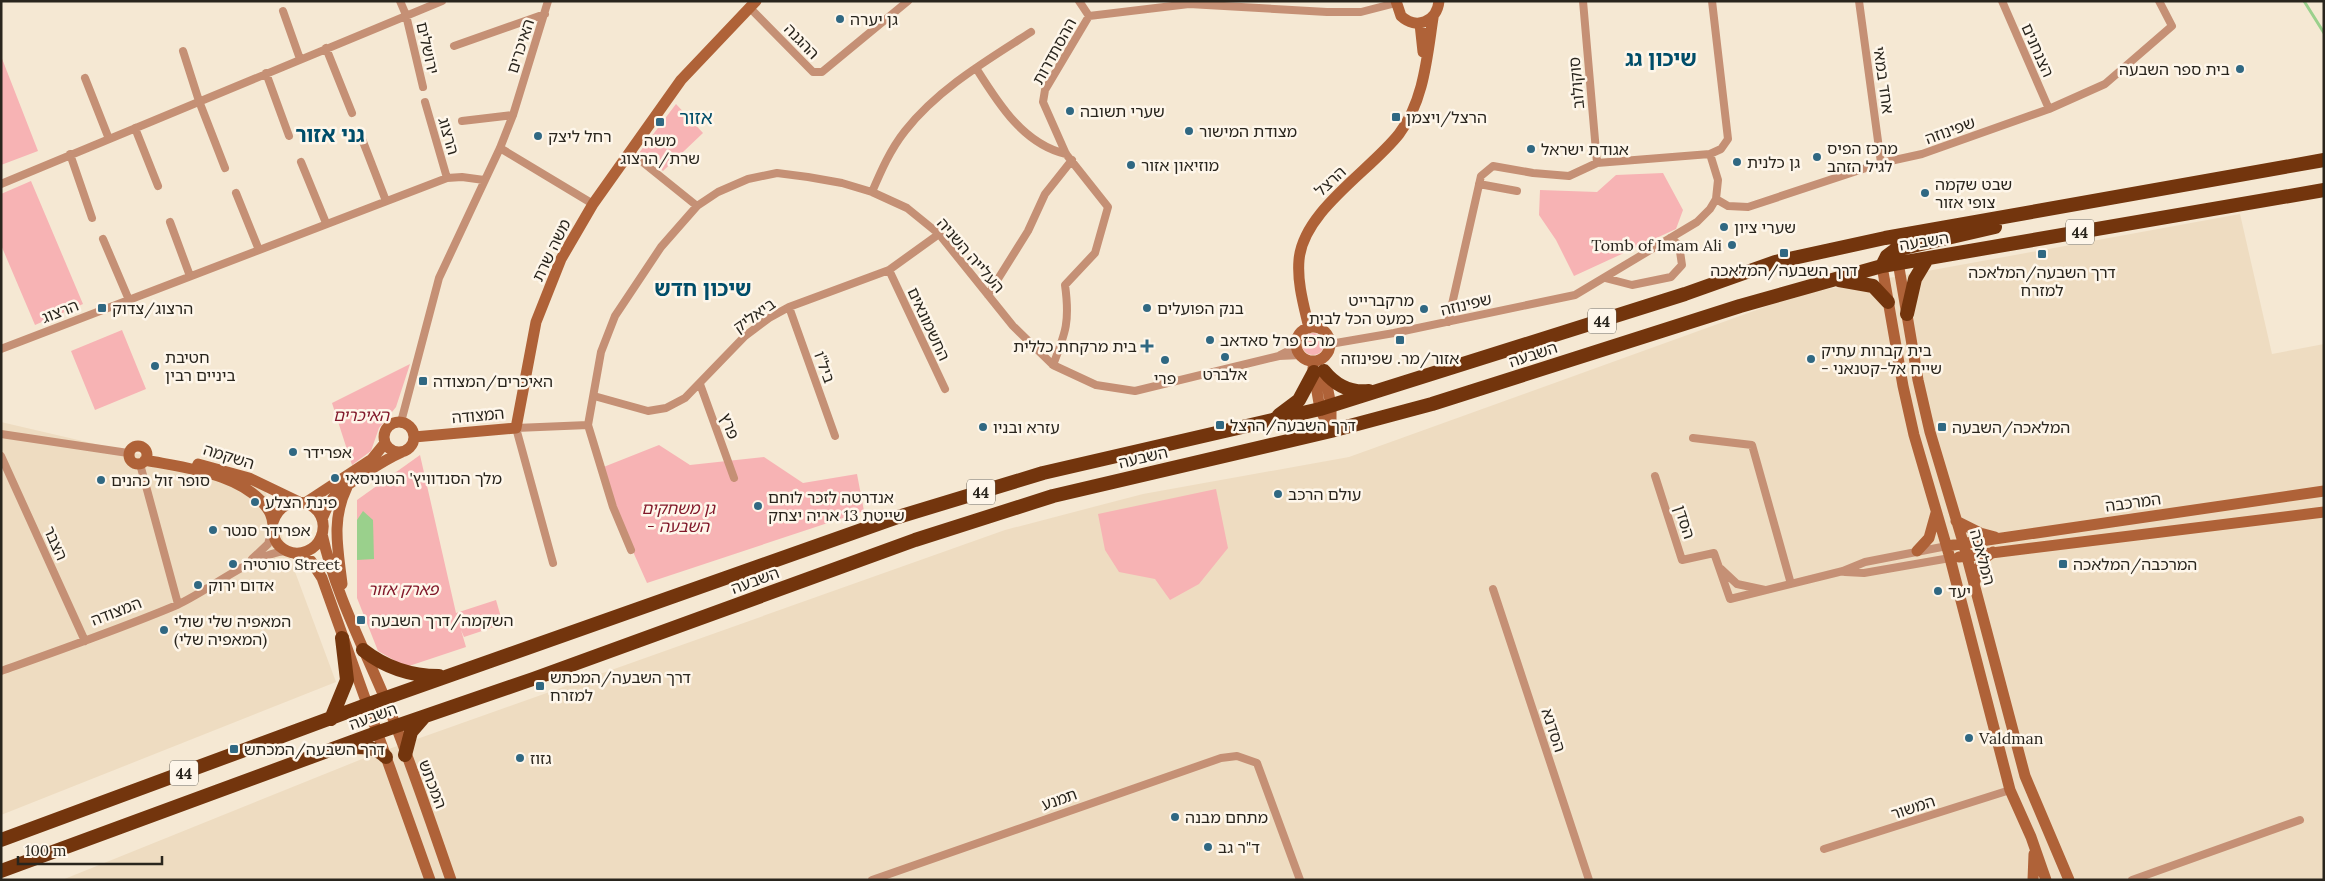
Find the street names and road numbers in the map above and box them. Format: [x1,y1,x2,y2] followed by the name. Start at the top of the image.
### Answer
[1028,14,1080,88] street label: ההסתדרות
[502,16,538,76] street label: האיכרים
[780,19,824,63] street label: ההגנה
[412,20,444,76] street label: ירושלים
[2017,20,2059,80] street label: הצנחנים
[1869,45,1899,115] street label: אחד במאי
[1564,56,1588,110] street label: סוקולוב
[1922,112,1978,148] street label: שפינוזה
[434,115,464,157] street label: הרצוג
[1310,162,1350,200] street label: הרצל
[933,213,1009,297] street label: העלייה השניה
[527,215,575,285] street label: משה שרת
[2066,220,2094,244] road number: 44
[1898,227,1950,255] street label: השבעה
[903,284,955,364] street label: החשמונאים
[1438,288,1494,320] street label: שפינוזה
[729,293,779,337] street label: ביאליק
[39,295,81,327] street label: הרצוג
[1588,308,1616,334] road number: 44
[1506,337,1560,371] street label: השבעה
[810,348,840,386] street label: ביל"ו
[451,403,505,427] street label: המצודה
[716,410,744,442] street label: פרץ
[201,439,257,473] street label: השקמה
[1116,442,1170,472] street label: השבעה
[967,480,995,504] road number: 44
[2104,488,2162,516] street label: המרכבה
[1670,503,1700,541] street label: הסדן
[40,523,72,563] street label: הצבר
[1966,527,2000,587] street label: המלאכה
[728,562,782,598] street label: השבעה
[88,592,144,630] street label: המצודה
[346,698,400,734] street label: השבעה
[1538,705,1570,755] street label: הסדנא
[415,757,451,811] street label: המכתש
[170,760,198,786] road number: 44
[1038,784,1080,814] street label: תמנע
[1888,790,1938,824] street label: המשור

